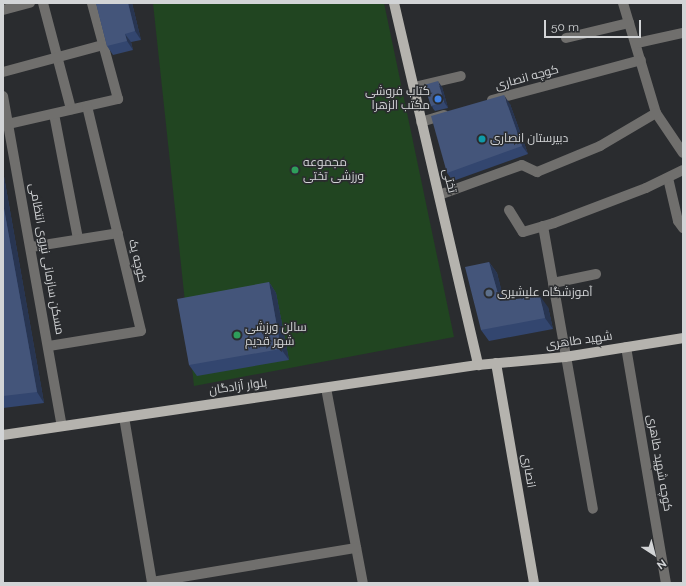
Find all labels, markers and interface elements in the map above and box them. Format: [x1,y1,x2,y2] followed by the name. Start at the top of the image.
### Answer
[546,12,643,38] scale bar
[551,20,579,34] text: 50 m
[494,63,560,93] street label: کوچه انصاری
[365,85,430,113] place label: کتاب فروشی مکتب الزهرا
[433,94,443,104] marker: کتاب فروشی مکتب الزهرا
[490,132,568,146] place label: دبیرستان انصاری
[477,134,487,144] marker: دبیرستان انصاری
[303,156,364,184] place label: مجموعه ورزشی تختی
[290,165,300,175] marker: مجموعه ورزشی تختی
[439,167,459,195] street label: تختی
[26,182,66,336] street label: مسکن سازمانی نیروی انتظامی
[125,238,149,284] street label: کوچه یک
[497,286,593,300] place label: آموزشگاه علیشیری
[484,288,494,298] marker: آموزشگاه علیشیری
[245,321,307,349] place label: سالن ورزشی شهر قدیم
[545,329,613,353] street label: شهید طاهری
[232,330,242,340] marker: سالن ورزشی شهر قدیم
[208,376,268,398] street label: بلوار آزادگان
[643,413,675,513] street label: کوچه شهید طاهری
[518,453,538,489] street label: انصاری
[634,534,674,574] north arrow
[654,556,669,572] text: N

